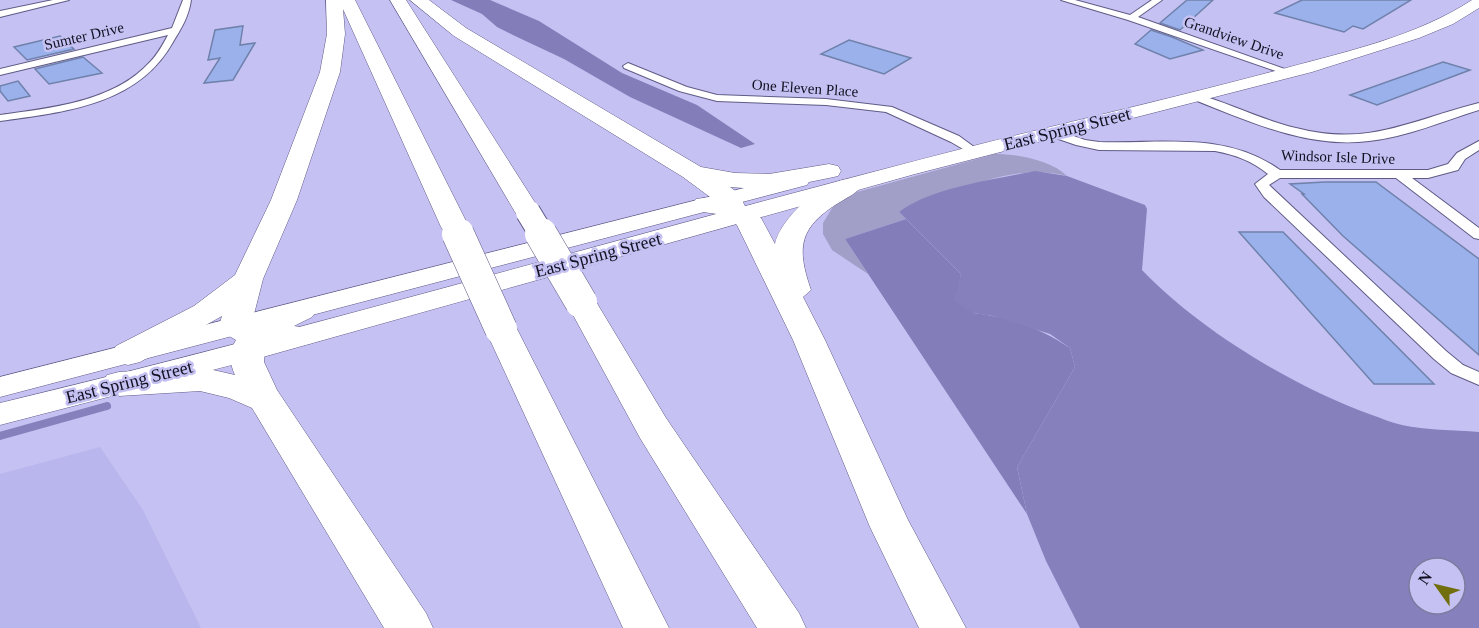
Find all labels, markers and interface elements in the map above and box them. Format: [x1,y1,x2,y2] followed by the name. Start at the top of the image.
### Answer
[1182,13,1286,63] street label: Grandview Drive
[43,19,126,53] street label: Sumter Drive
[751,76,859,100] street label: One Eleven Place
[1002,104,1132,154] street label: East Spring Street
[1281,147,1396,167] street label: Windsor Isle Drive
[533,229,663,281] street label: East Spring Street
[64,357,194,407] street label: East Spring Street
[1407,556,1467,616] north arrow
[1415,568,1436,587] text: N

